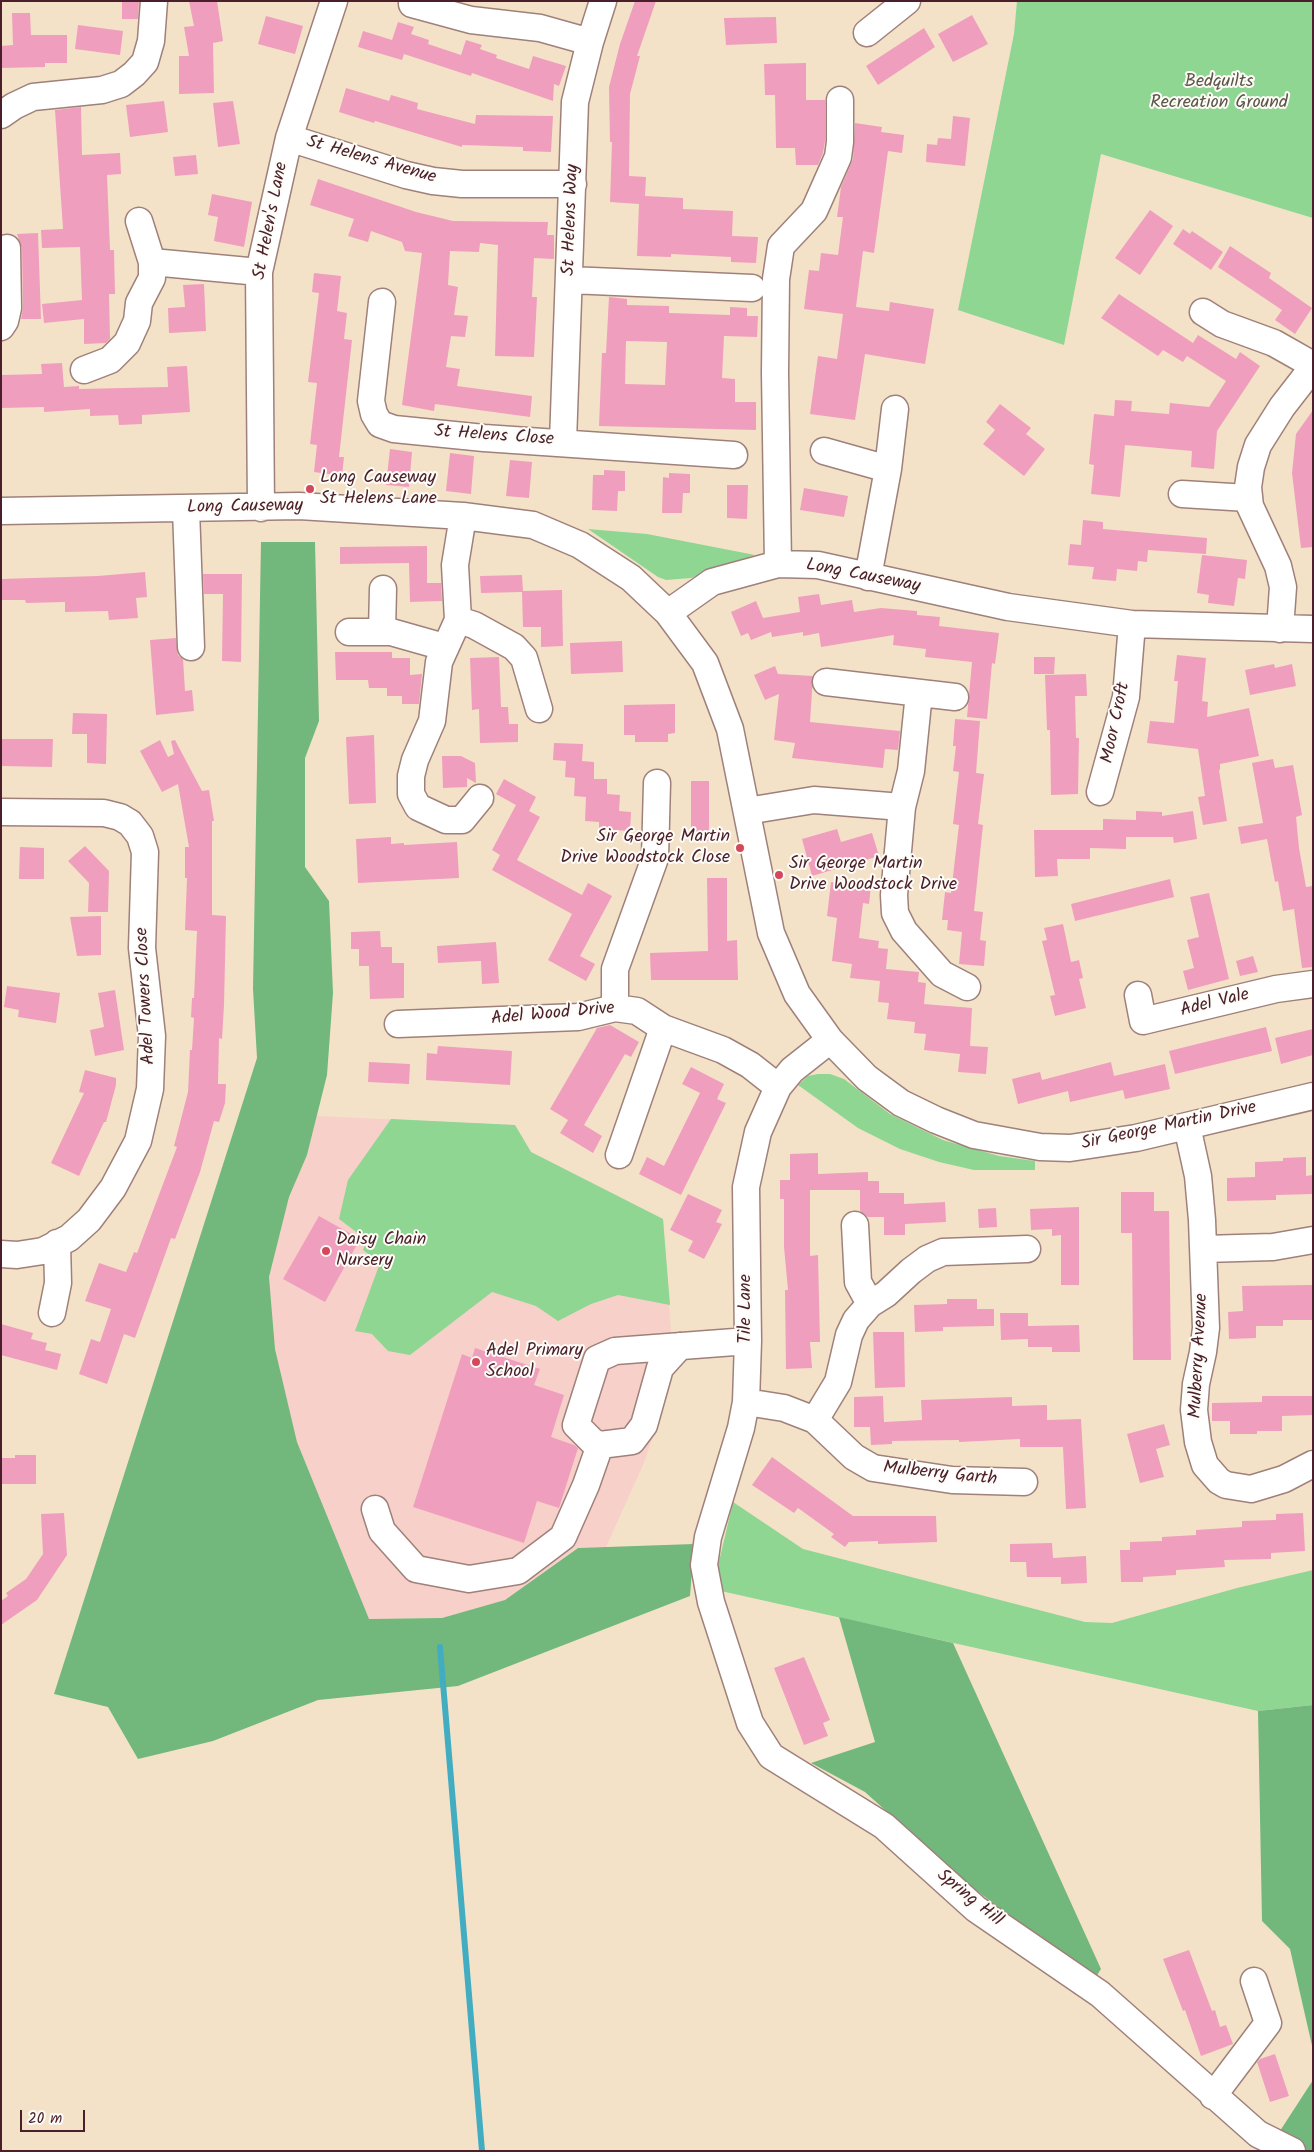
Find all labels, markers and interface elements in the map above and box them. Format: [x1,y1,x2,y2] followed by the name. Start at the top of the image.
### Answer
[1150,72,1288,115] park label: Bedquilts Recreation Ground
[304,132,438,190] street label: St Helens Avenue
[250,160,294,282] street label: St Helen's Lane
[559,164,585,276] street label: St Helens Way
[433,422,555,452] street label: St Helens Close
[320,468,437,510] place label: Long Causeway St Helens Lane
[304,483,316,495] marker: Long Causeway St Helens Lane
[187,496,303,520] street label: Long Causeway
[804,555,922,599] street label: Long Causeway
[1098,680,1136,766] street label: Moor Croft
[560,827,730,870] place label: Sir George Martin Drive Woodstock Close
[734,842,746,854] marker: Sir George Martin Drive Woodstock Close
[789,854,957,896] place label: Sir George Martin Drive Woodstock Drive
[773,869,785,881] marker: Sir George Martin Drive Woodstock Drive
[133,927,161,1065] street label: Adel Towers Close
[1178,985,1252,1023] street label: Adel Vale
[490,999,616,1031] street label: Adel Wood Drive
[1080,1098,1258,1156] street label: Sir George Martin Drive
[336,1230,426,1272] place label: Daisy Chain Nursery
[320,1245,332,1257] marker: Daisy Chain Nursery
[736,1274,758,1344] street label: Tile Lane
[1186,1293,1214,1419] street label: Mulberry Avenue
[486,1341,583,1384] place label: Adel Primary School
[470,1356,482,1368] marker: Adel Primary School
[882,1458,998,1492] street label: Mulberry Garth
[932,1866,1006,1932] street label: Spring Hill
[22,2100,88,2132] scale bar
[28,2107,62,2131] text: 20 m

